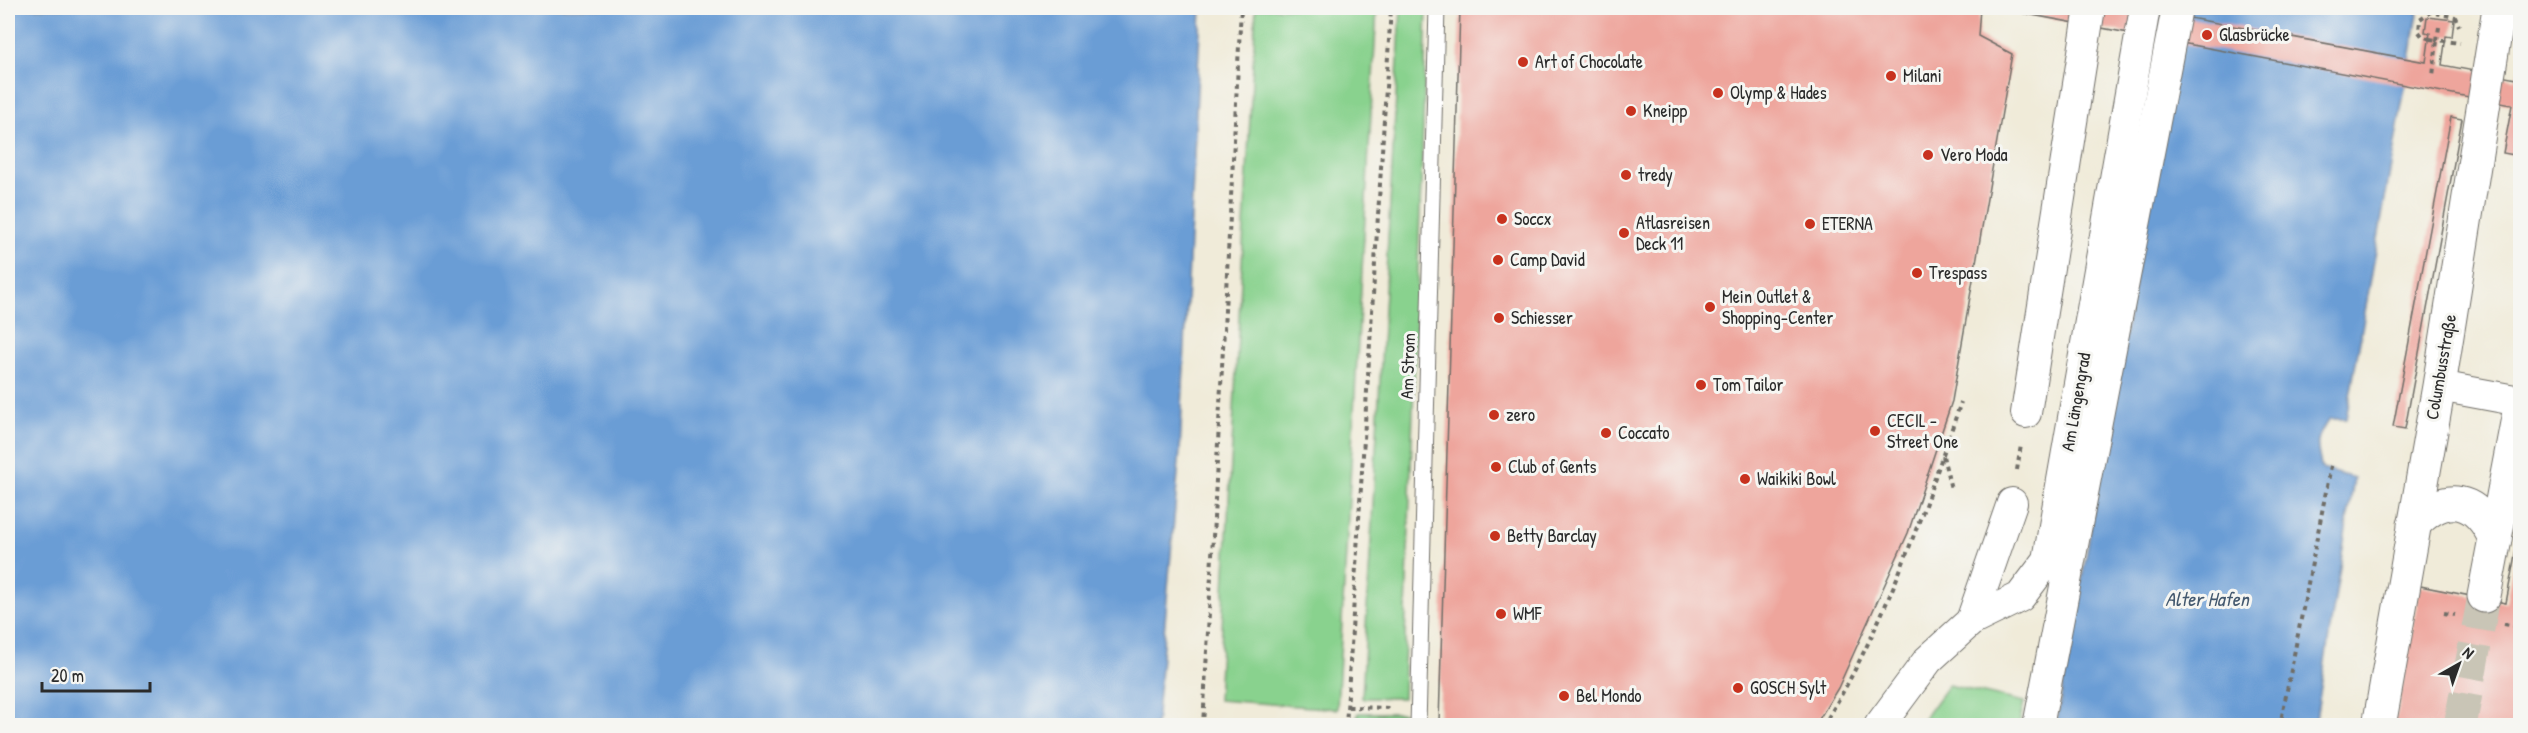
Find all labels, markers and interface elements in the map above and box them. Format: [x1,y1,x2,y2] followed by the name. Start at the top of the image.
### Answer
[2219,22,2290,47] place label: Glasbrücke
[2200,28,2214,42] marker: Glasbrücke
[1535,49,1643,74] place label: Art of Chocolate
[1516,55,1530,69] marker: Art of Chocolate
[1903,63,1942,88] place label: Milani
[1884,69,1898,83] marker: Milani
[1730,80,1827,105] place label: Olymp & Hades
[1711,86,1725,100] marker: Olymp & Hades
[1643,98,1687,123] place label: Kneipp
[1624,104,1638,118] marker: Kneipp
[1940,142,2008,167] place label: Vero Moda
[1921,148,1935,162] marker: Vero Moda
[1638,162,1673,187] place label: tredy
[1619,168,1633,182] marker: tredy
[1514,206,1552,231] place label: Soccx
[1636,210,1710,256] place label: Atlasreisen Deck 11
[1822,211,1873,236] place label: ETERNA
[1495,212,1509,226] marker: Soccx
[1803,217,1817,231] marker: ETERNA
[1617,226,1631,240] marker: Atlasreisen Deck 11
[1510,247,1585,272] place label: Camp David
[1491,253,1505,267] marker: Camp David
[1929,260,1987,285] place label: Trespass
[1910,266,1924,280] marker: Trespass
[1722,284,1833,330] place label: Mein Outlet & Shopping-Center
[1703,300,1717,314] marker: Mein Outlet & Shopping-Center
[1511,305,1573,330] place label: Schiesser
[1492,311,1506,325] marker: Schiesser
[2419,312,2462,422] street label: Columbusstraße
[1394,333,1421,399] street label: Am Strom
[2055,351,2096,453] street label: Am Längengrad
[1713,372,1784,397] place label: Tom Tailor
[1694,378,1708,392] marker: Tom Tailor
[1506,402,1535,427] place label: zero
[1487,408,1501,422] marker: zero
[1887,408,1958,454] place label: CECIL - Street One
[1618,420,1670,445] place label: Coccato
[1868,424,1882,438] marker: CECIL - Street One
[1599,426,1613,440] marker: Coccato
[1508,454,1596,479] place label: Club of Gents
[1489,460,1503,474] marker: Club of Gents
[1757,466,1836,491] place label: Waikiki Bowl
[1738,472,1752,486] marker: Waikiki Bowl
[1507,523,1597,548] place label: Betty Barclay
[1488,529,1502,543] marker: Betty Barclay
[2165,585,2251,612] water label: Alter Hafen
[1513,601,1543,626] place label: WMF
[1494,607,1508,621] marker: WMF
[2429,634,2489,694] north arrow
[2458,641,2479,664] text: N
[42,655,150,693] scale bar
[51,663,84,688] text: 20 m
[1750,675,1827,700] place label: GOSCH Sylt
[1731,681,1745,695] marker: GOSCH Sylt
[1576,683,1642,708] place label: Bel Mondo
[1557,689,1571,703] marker: Bel Mondo

